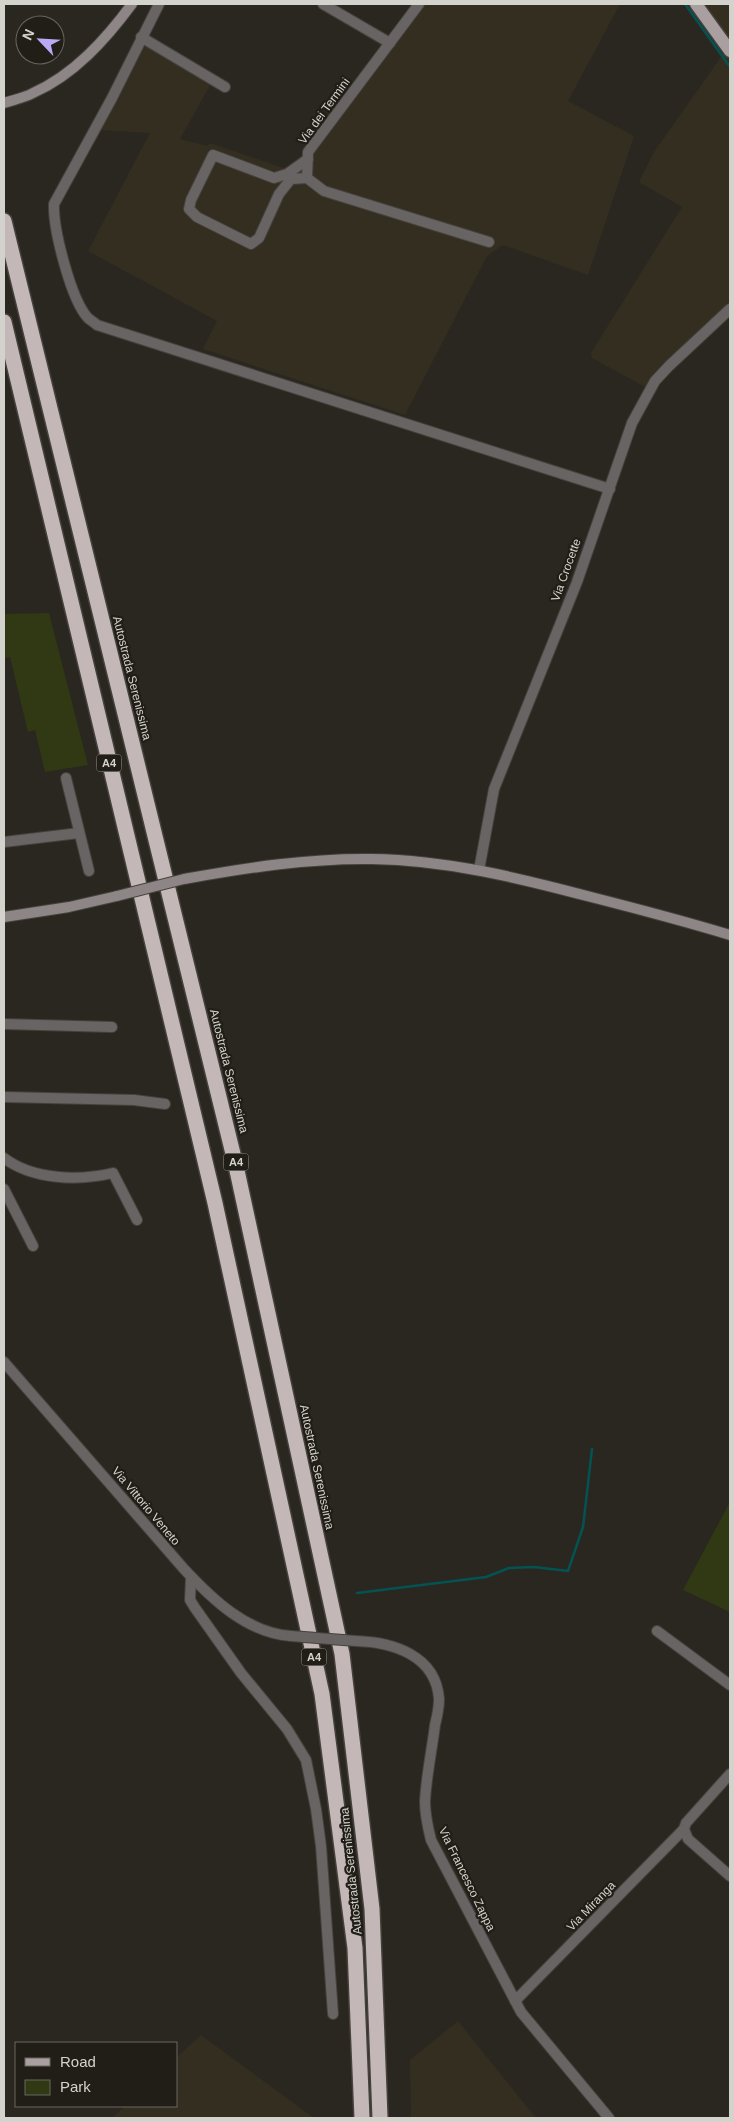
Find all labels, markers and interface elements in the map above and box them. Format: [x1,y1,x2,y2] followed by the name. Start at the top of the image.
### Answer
[15,15,65,65] north arrow
[19,27,38,42] text: N
[295,75,353,147] street label: Via dei Termini
[548,536,584,603] street label: Via Crocette
[110,614,154,742] street label: Autostrada Serenissima
[96,754,122,771] road number: A4
[207,1007,251,1135] street label: Autostrada Serenissima
[224,1154,248,1170] road number: A4
[297,1403,337,1531] street label: Autostrada Serenissima
[109,1464,183,1548] street label: Via Vittorio Veneto
[302,1648,326,1665] road number: A4
[337,1807,365,1935] street label: Autostrada Serenissima
[436,1825,498,1934] street label: Via Francesco Zappa
[564,1878,618,1934] street label: Via Miranga
[15,2042,178,2107] legend
[60,2053,96,2070] text: Road
[60,2078,91,2095] text: Park

